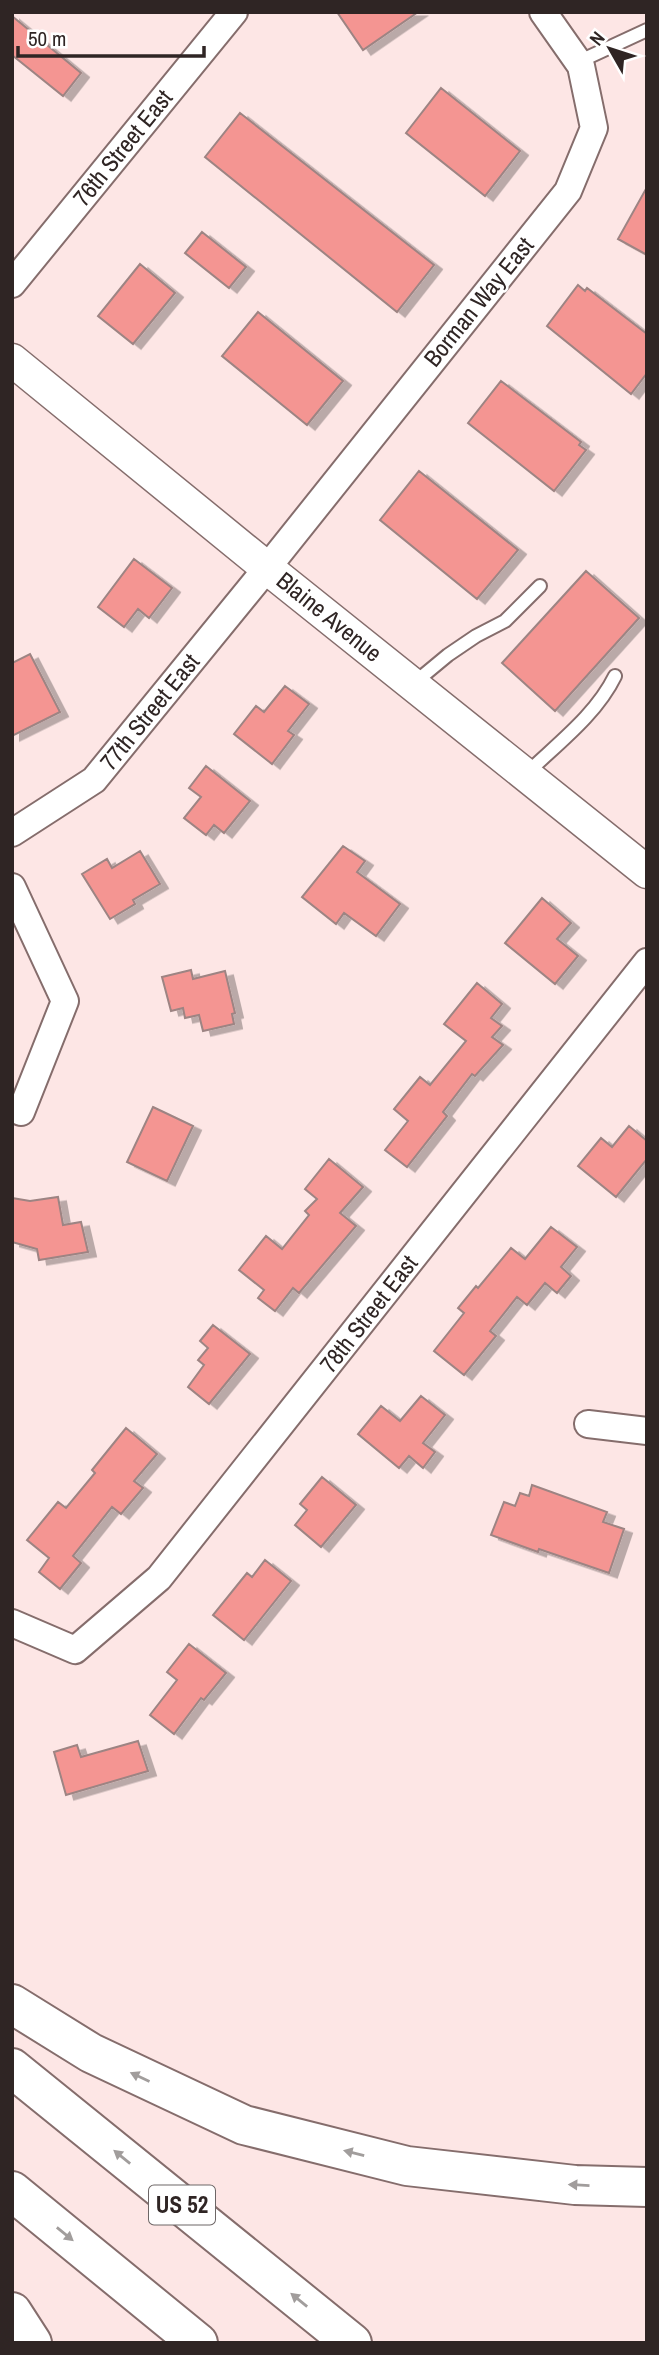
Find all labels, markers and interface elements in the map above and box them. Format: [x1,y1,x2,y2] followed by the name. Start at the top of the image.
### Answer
[18,14,203,58] scale bar
[575,14,645,84] north arrow
[28,24,66,53] text: 50 m
[583,26,610,51] text: N
[65,82,179,212] street label: 76th Street East
[416,230,541,373] street label: Borman Way East
[270,564,389,668] street label: Blaine Avenue
[92,646,206,776] street label: 77th Street East
[312,1248,425,1379] street label: 78th Street East
[130,2071,151,2082] one-way arrow
[343,2147,365,2158] one-way arrow
[113,2149,131,2164] one-way arrow
[567,2179,589,2190] one-way arrow
[149,2186,215,2224] road number: US 52
[56,2227,74,2242] one-way arrow
[290,2292,308,2307] one-way arrow

